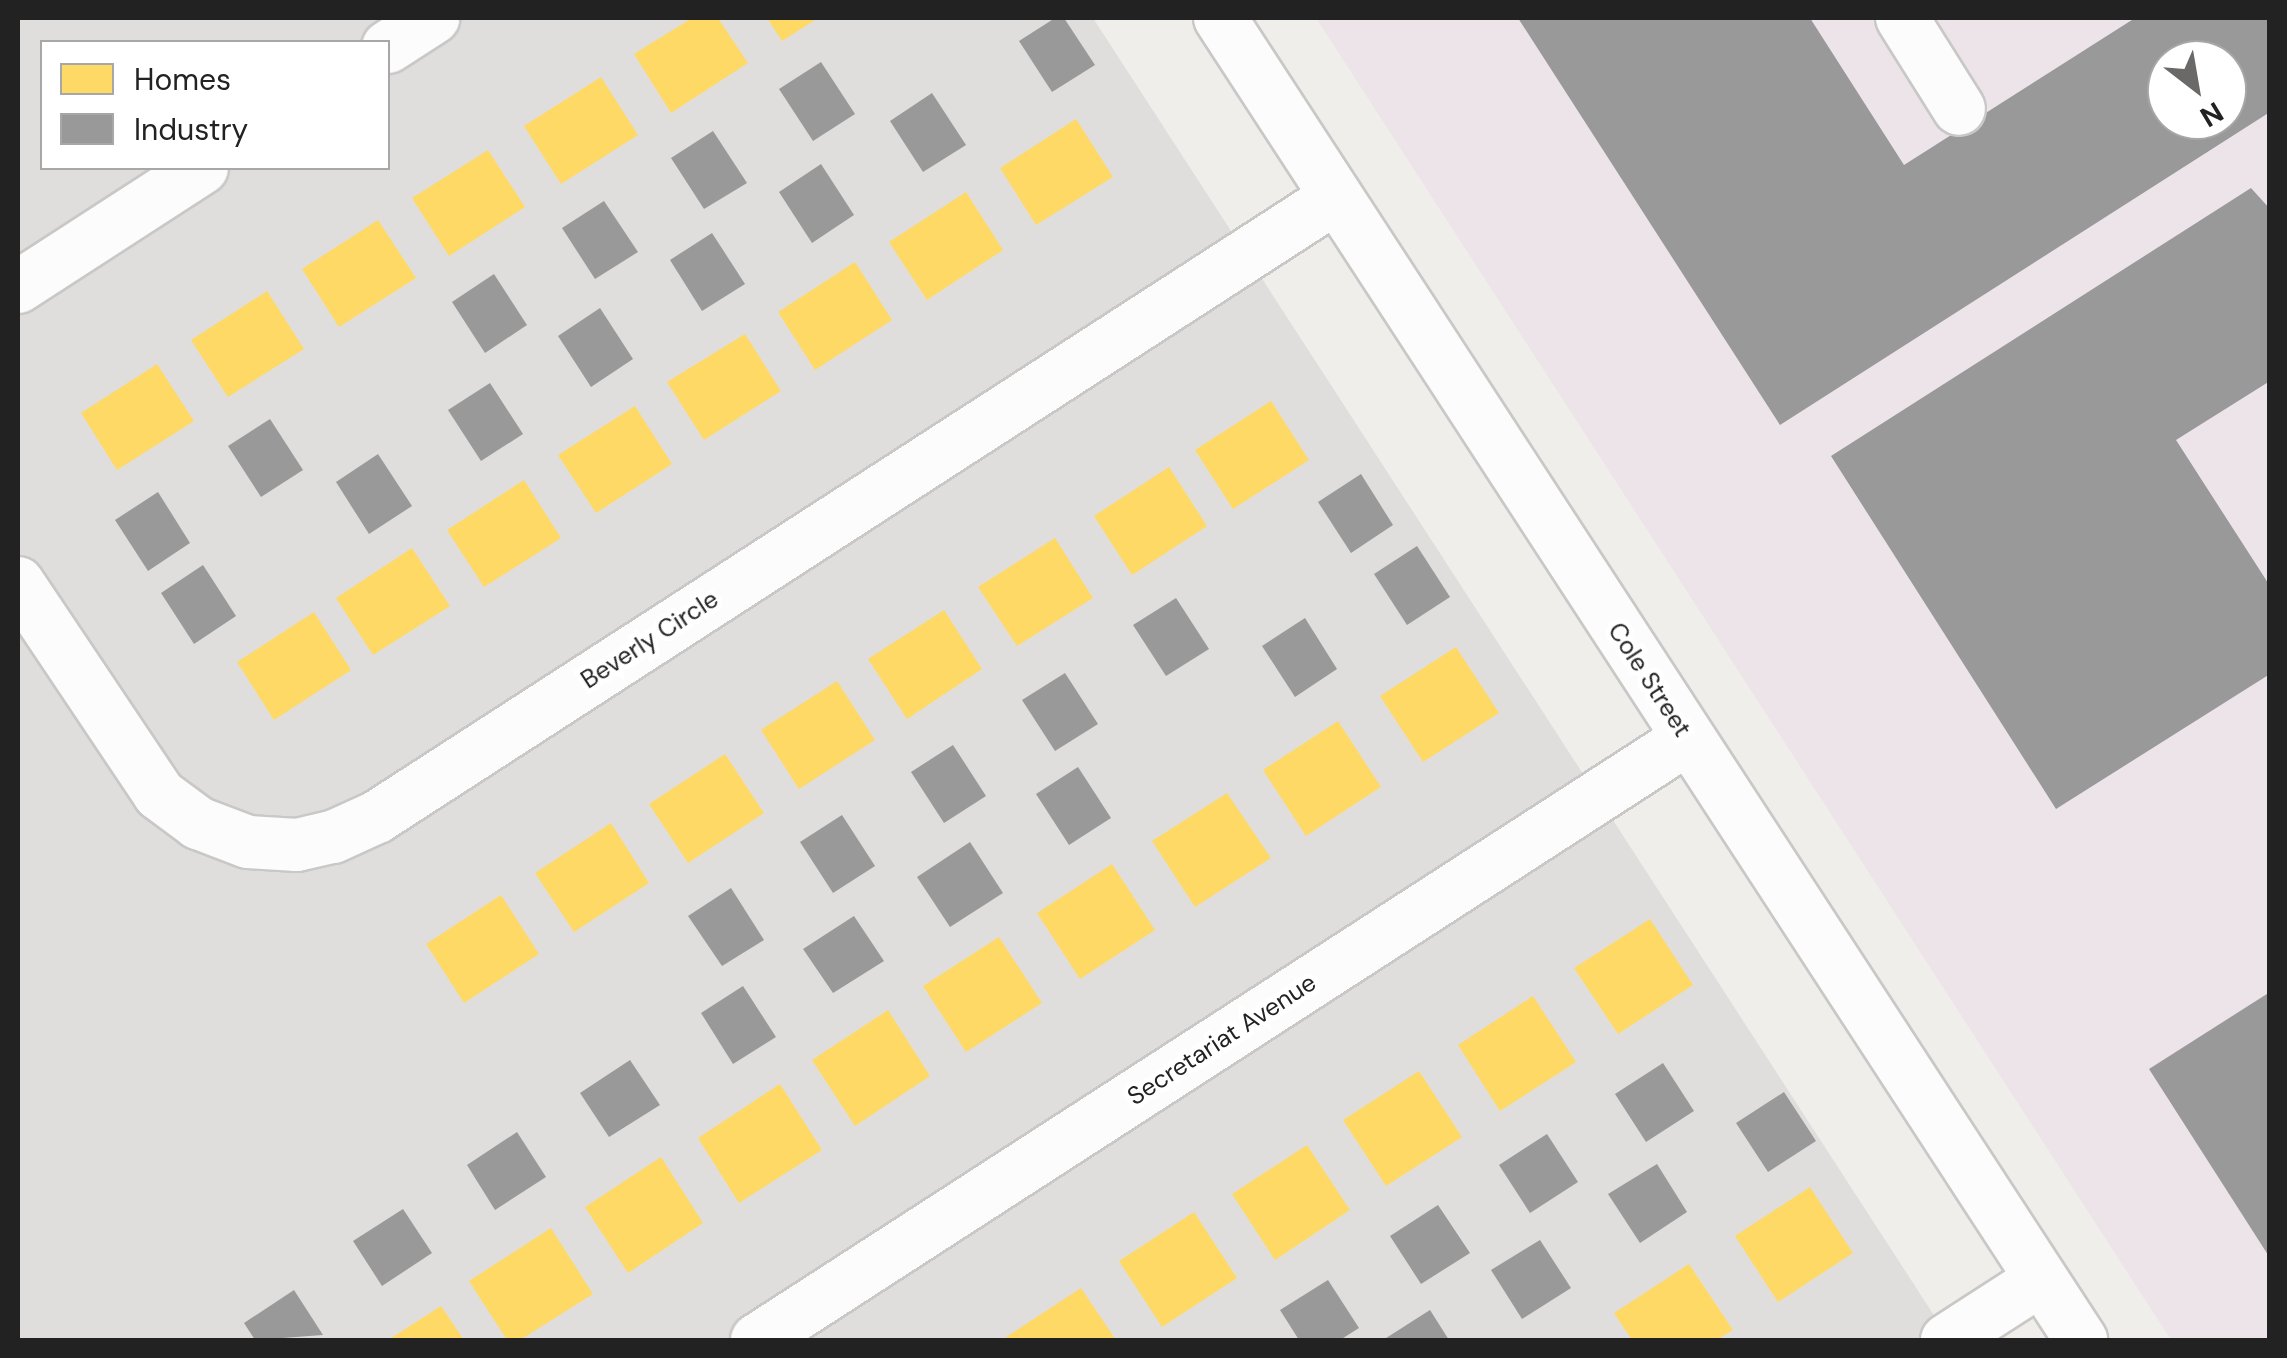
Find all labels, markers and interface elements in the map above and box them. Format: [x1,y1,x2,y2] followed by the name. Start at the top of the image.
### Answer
[40,40,390,170] legend
[2147,40,2247,140] north arrow
[134,60,231,99] text: Homes
[2193,93,2230,136] text: N
[134,110,248,149] text: Industry
[576,584,724,696] street label: Beverly Circle
[1601,617,1697,743] street label: Cole Street
[1122,968,1322,1112] street label: Secretariat Avenue

